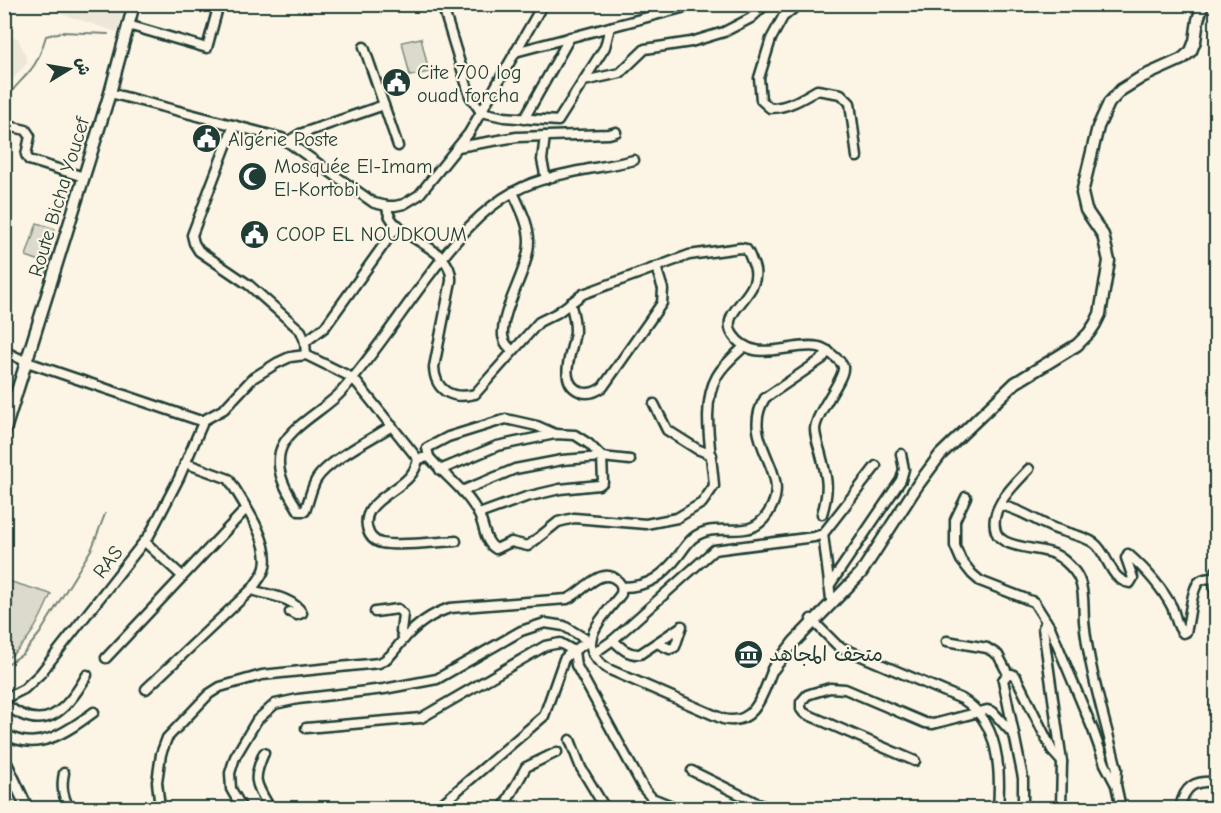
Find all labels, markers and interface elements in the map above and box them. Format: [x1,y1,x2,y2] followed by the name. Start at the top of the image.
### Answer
[39,39,99,99] north arrow
[72,56,93,77] text: ش
[417,61,522,107] place label: Cite 700 log ouad forcha
[380,67,412,99] public building icon: Cite 700 log ouad forcha
[24,113,95,279] street label: Route Bicha Youcef
[191,123,223,155] public building icon: Algérie Poste
[228,128,338,151] place label: Algérie Poste
[274,155,432,201] place label: Mosquée El-Imam El-Kortobi
[237,161,269,193] mosque icon: Mosquée El-Imam El-Kortobi
[239,218,271,250] public building icon: COOP EL NOUDKOUM
[276,223,467,246] place label: COOP EL NOUDKOUM
[88,541,128,583] street label: RAS
[732,638,764,670] museum icon: متحف المجاهد
[769,643,883,666] place label: متحف المجاهد

